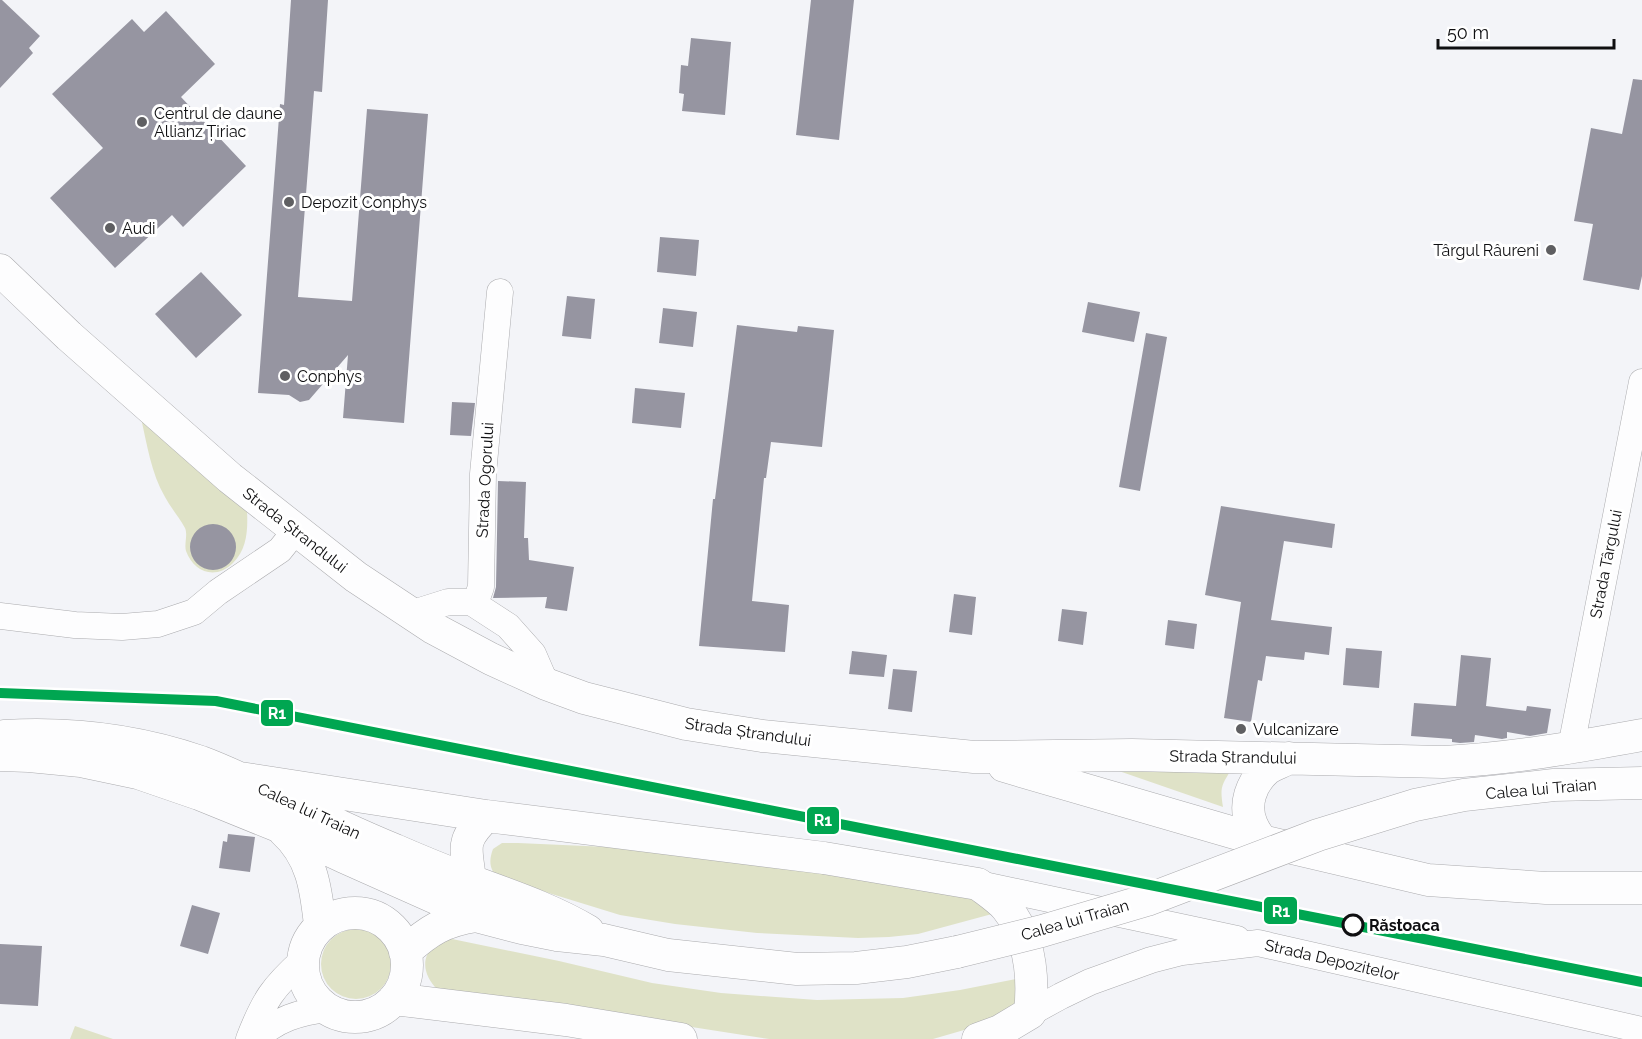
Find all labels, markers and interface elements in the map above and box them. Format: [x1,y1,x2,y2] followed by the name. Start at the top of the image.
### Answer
[1438,12,1614,50] scale bar
[1447,22,1489,43] text: 50 m
[154,104,282,141] place label: Centrul de daune Allianz Țiriac
[135,115,149,129] marker: Centrul de daune Allianz Țiriac
[301,193,427,212] place label: Depozit Conphys
[282,195,296,209] marker: Depozit Conphys
[122,219,156,238] place label: Audi
[103,221,117,235] marker: Audi
[1433,241,1539,260] place label: Târgul Râureni
[1544,243,1558,257] marker: Târgul Râureni
[297,367,362,386] place label: Conphys
[278,369,292,383] marker: Conphys
[472,422,498,538] street label: Strada Ogorului
[239,483,351,577] street label: Strada Ștrandului
[1586,508,1626,620] street label: Strada Târgului
[260,699,294,727] line badge: R1
[268,704,286,723] text: R1
[684,714,812,750] street label: Strada Ștrandului
[1253,720,1339,739] place label: Vulcanizare
[1234,722,1248,736] marker: Vulcanizare
[1169,746,1297,768] street label: Strada Ștrandului
[1485,775,1597,803] street label: Calea lui Traian
[255,779,363,843] street label: Calea lui Traian
[806,806,840,835] line badge: R1
[814,811,832,830] text: R1
[1019,896,1131,944] street label: Calea lui Traian
[1263,896,1298,925] line badge: R1
[1272,902,1290,921] text: R1
[1342,914,1364,936] marker: Răstoaca
[1369,916,1440,935] place label: Răstoaca
[1263,935,1401,985] street label: Strada Depozitelor

